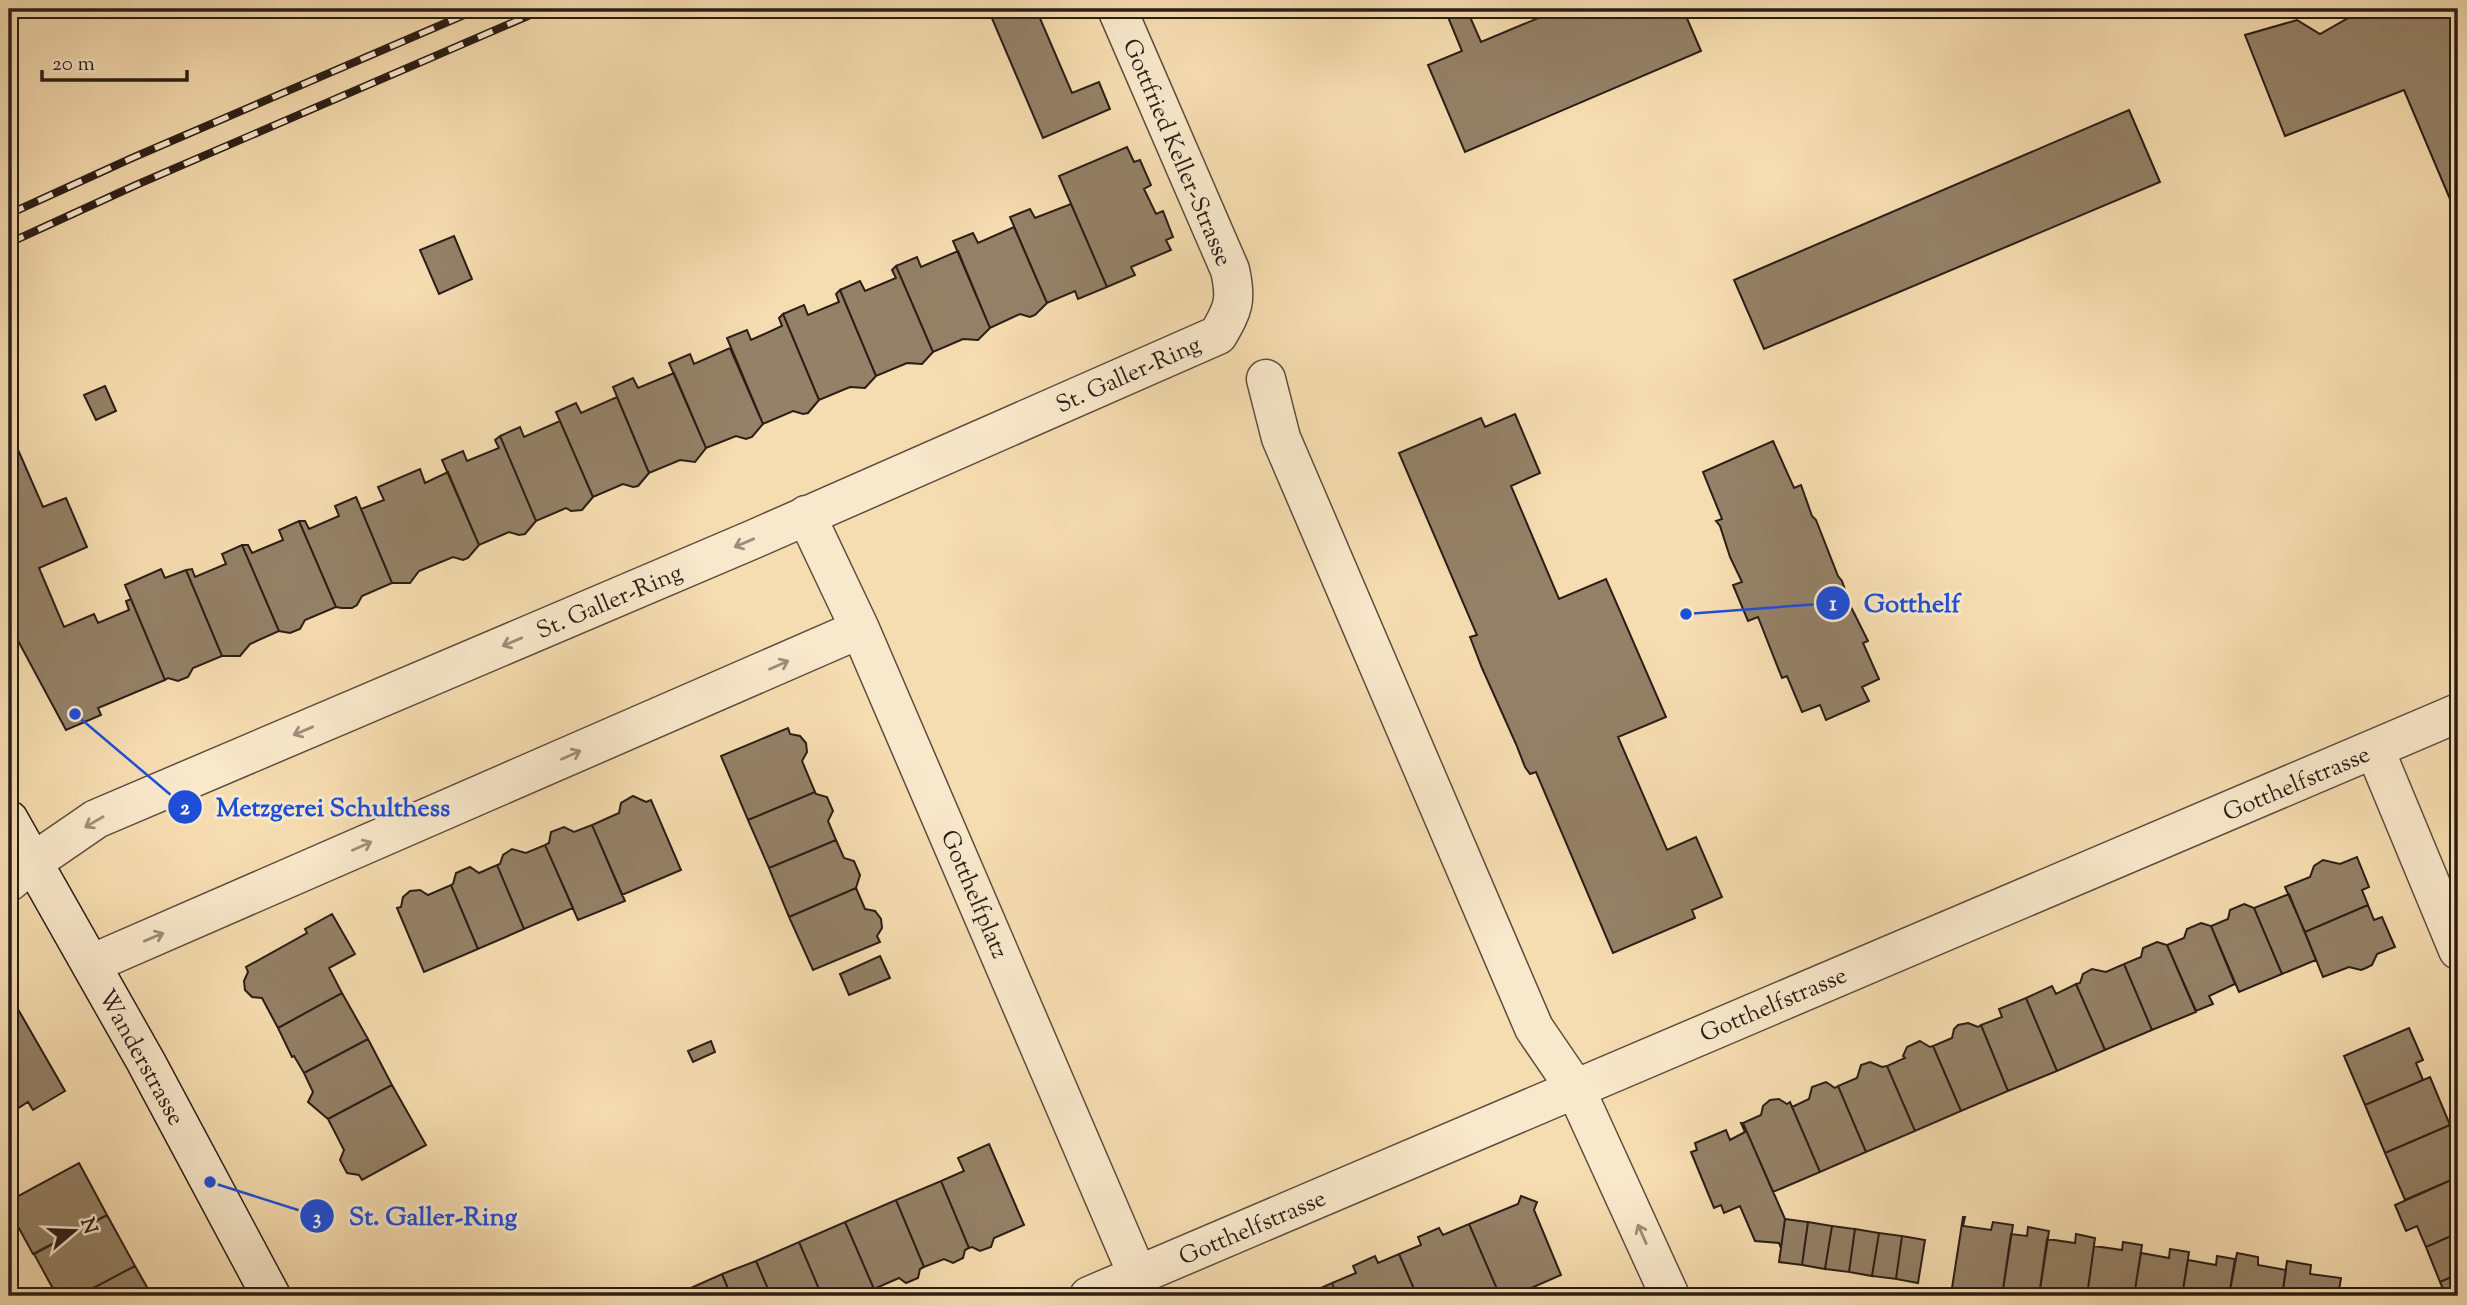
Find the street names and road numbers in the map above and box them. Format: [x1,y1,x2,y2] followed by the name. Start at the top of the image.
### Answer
[1113,34,1240,272] street label: Gottfried Keller-Strasse
[1051,329,1207,423] street label: St. Galler-Ring
[532,557,688,649] street label: St. Galler-Ring
[2218,739,2376,831] street label: Gotthelfstrasse
[931,825,1016,964] street label: Gotthelfplatz
[1695,960,1853,1052] street label: Gotthelfstrasse
[89,983,192,1132] street label: Wanderstrasse
[1174,1183,1332,1275] street label: Gotthelfstrasse

